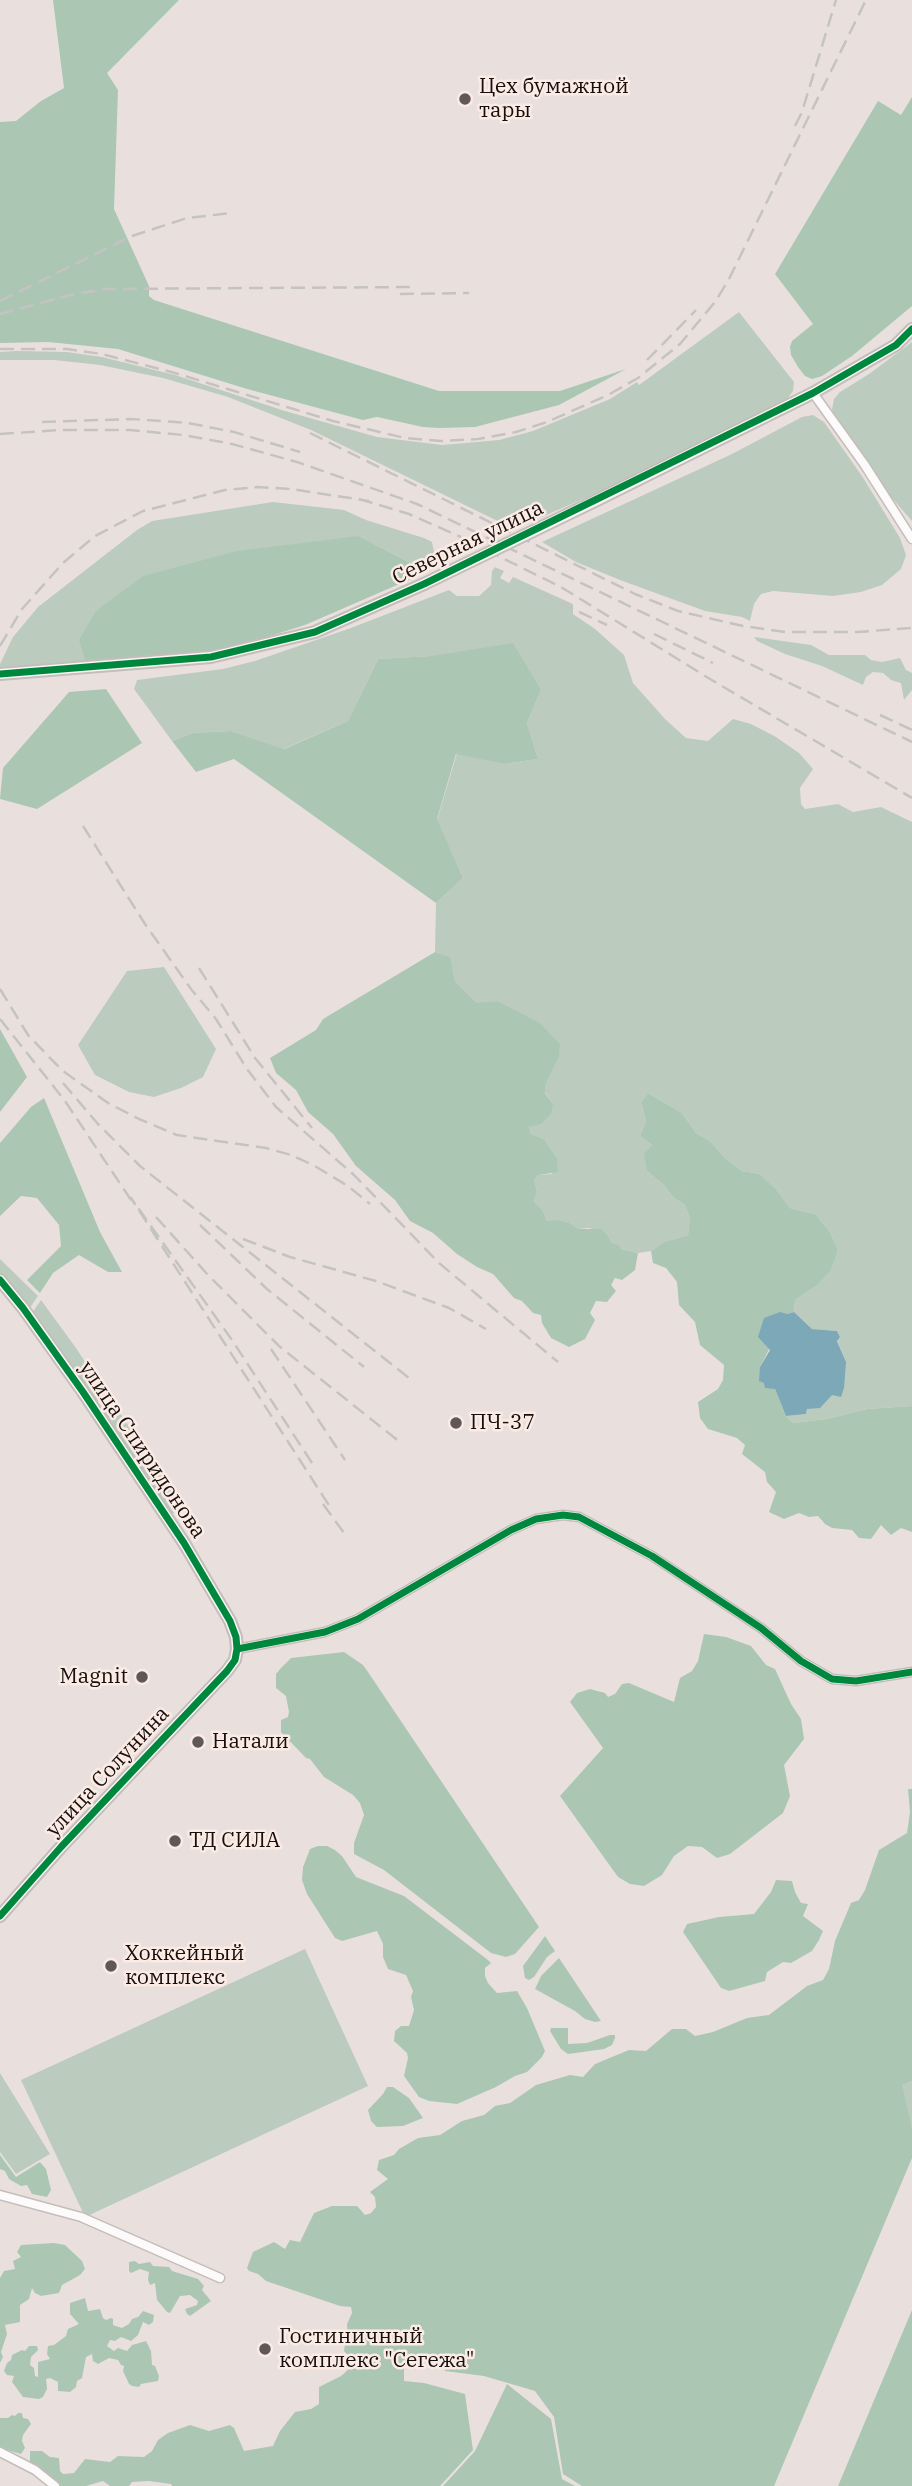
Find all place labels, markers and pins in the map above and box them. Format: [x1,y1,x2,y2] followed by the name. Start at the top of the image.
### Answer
[479,74,629,124] place label: Цех бумажной тары
[457,91,473,107] marker: Цех бумажной тары
[470,1410,535,1436] place label: ПЧ-37
[448,1415,464,1431] marker: ПЧ-37
[59,1664,128,1690] place label: Magnit
[134,1669,150,1685] marker: Magnit
[212,1729,289,1755] place label: Натали
[190,1734,206,1750] marker: Натали
[189,1828,280,1854] place label: ТД СИЛА
[167,1833,183,1849] marker: ТД СИЛА
[125,1941,244,1991] place label: Хоккейный комплекс
[103,1958,119,1974] marker: Хоккейный комплекс
[279,2324,474,2374] place label: Гостиничный комплекс "Сегежа"
[257,2341,273,2357] marker: Гостиничный комплекс "Сегежа"

